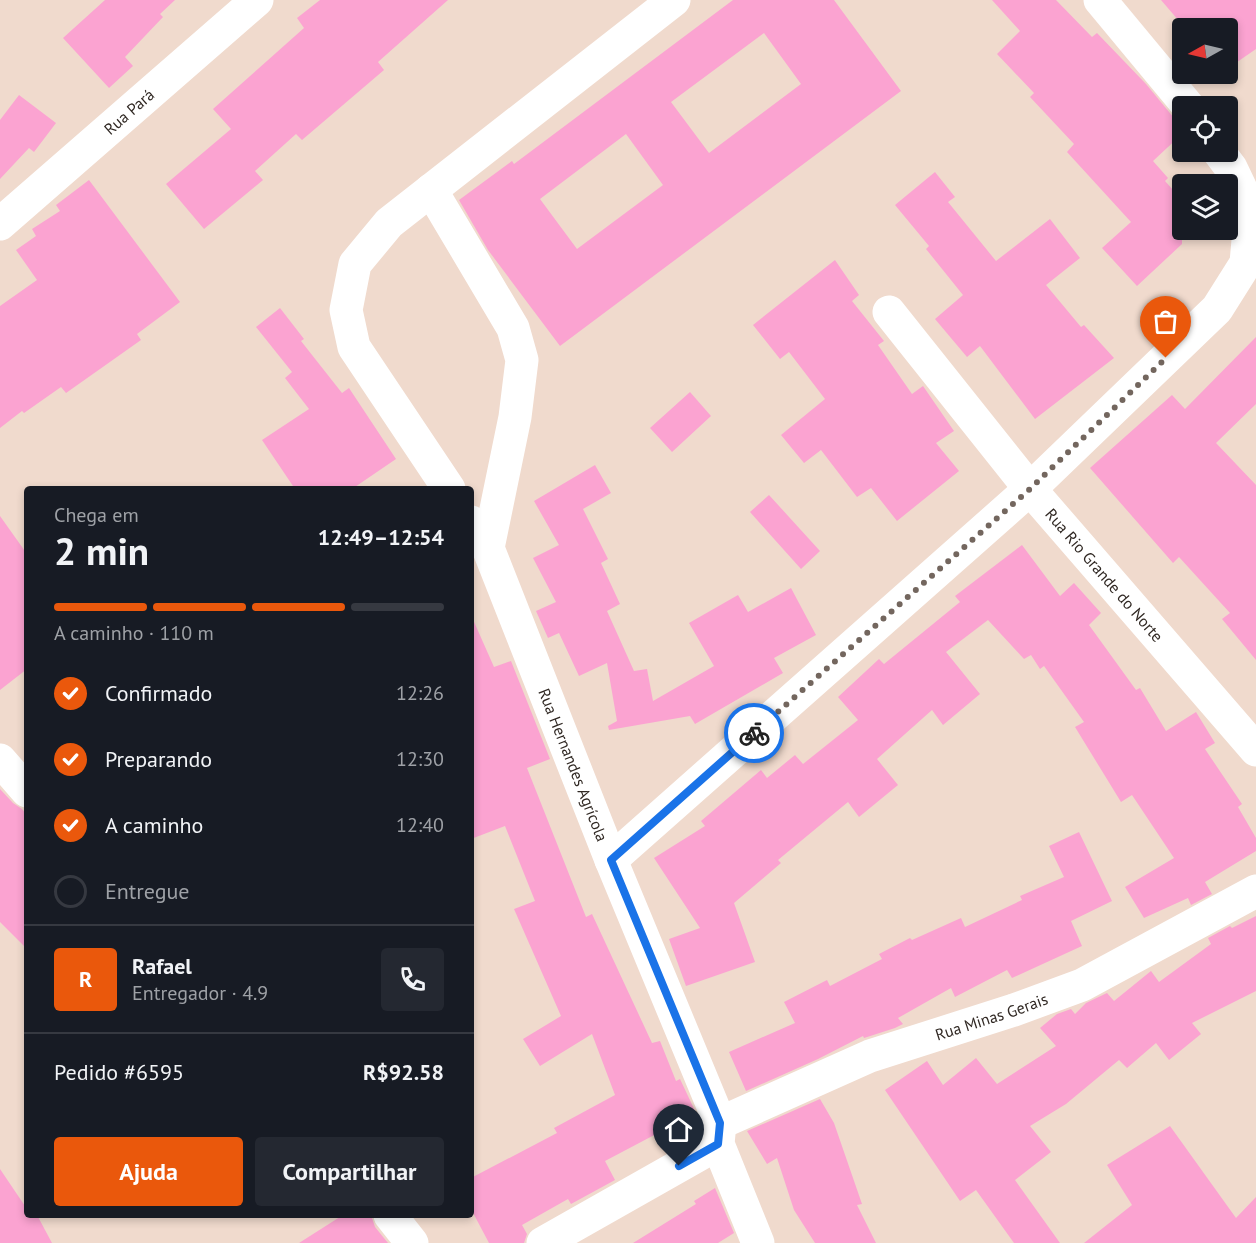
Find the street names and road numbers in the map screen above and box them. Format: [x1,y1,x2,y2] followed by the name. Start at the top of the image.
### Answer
[100,84,158,139] street label: Rua Pará
[1041,504,1168,646] street label: Rua Rio Grande do Norte
[534,685,613,844] street label: Rua Hernandes Agrícola
[933,988,1051,1045] street label: Rua Minas Gerais

